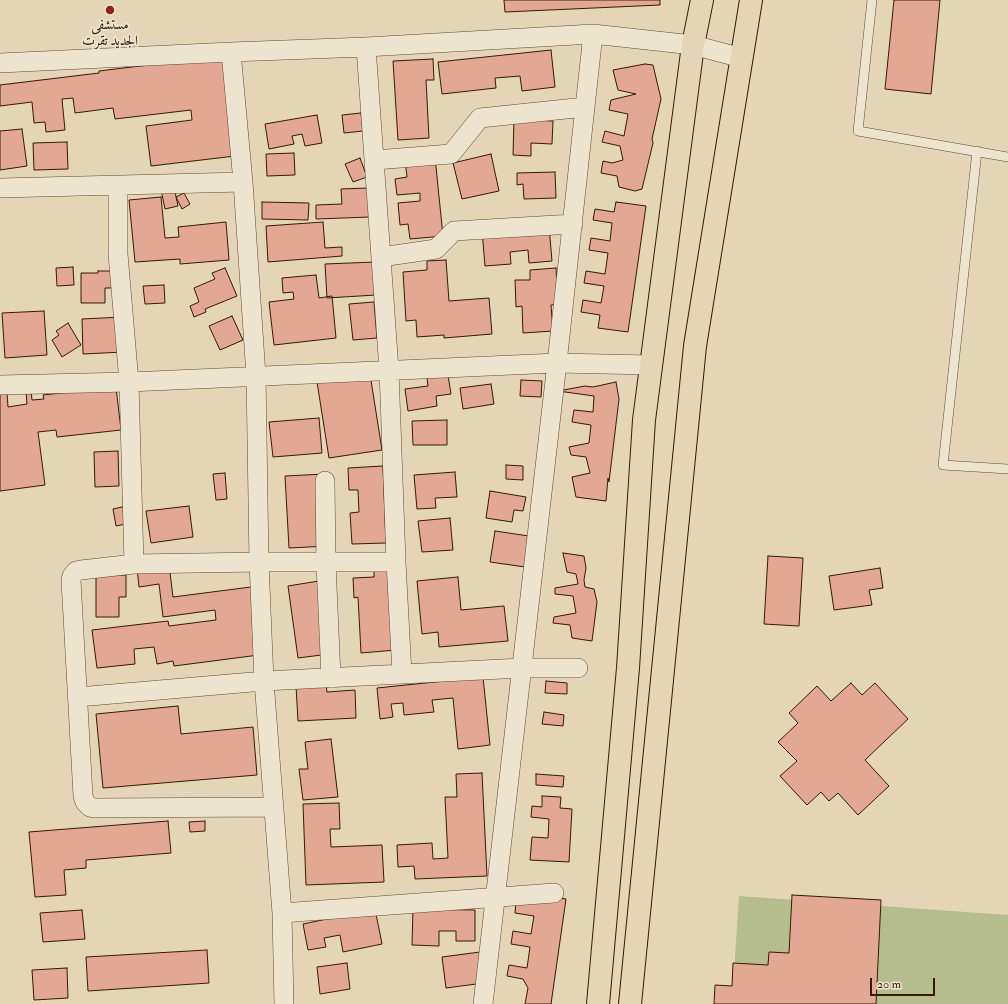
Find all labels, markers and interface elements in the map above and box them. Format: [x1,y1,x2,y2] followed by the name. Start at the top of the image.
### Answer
[104,4,116,16] marker: مستشفى الجديد تقرت
[82,18,138,50] place label: مستشفى الجديد تقرت
[872,970,937,996] scale bar
[877,977,901,992] text: 20 m

